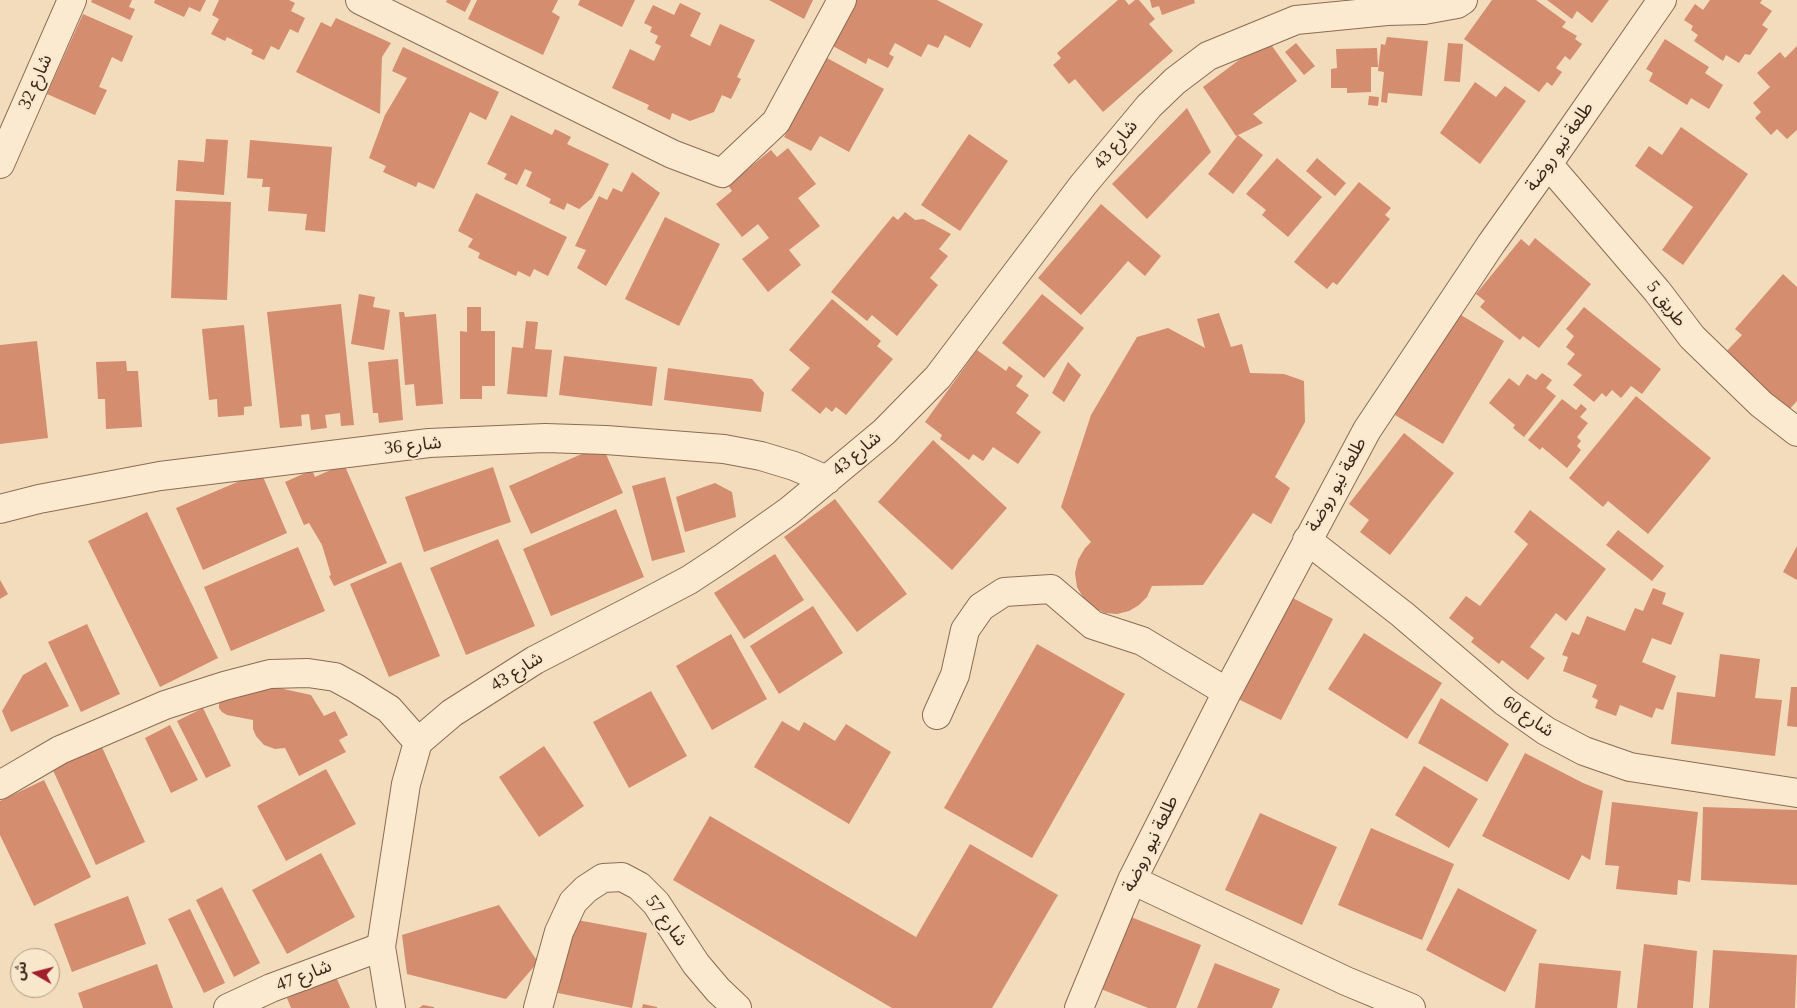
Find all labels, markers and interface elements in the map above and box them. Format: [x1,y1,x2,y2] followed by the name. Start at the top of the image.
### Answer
[14,51,58,113] street label: شارع 32
[1521,98,1599,196] street label: طلعة نيو روضة
[1089,116,1143,174] street label: شارع 43
[1641,277,1691,331] street label: طريق 5
[828,427,886,481] street label: شارع 43
[383,432,443,460] street label: شارع 36
[1302,434,1372,536] street label: طلعة نيو روضة
[487,648,547,696] street label: شارع 43
[1498,692,1558,742] street label: شارع 60
[1118,792,1184,896] street label: طلعة نيو روضة
[640,891,692,951] street label: شارع 57
[10,948,60,998] north arrow
[273,956,335,996] street label: شارع 47
[12,960,29,982] text: ش

